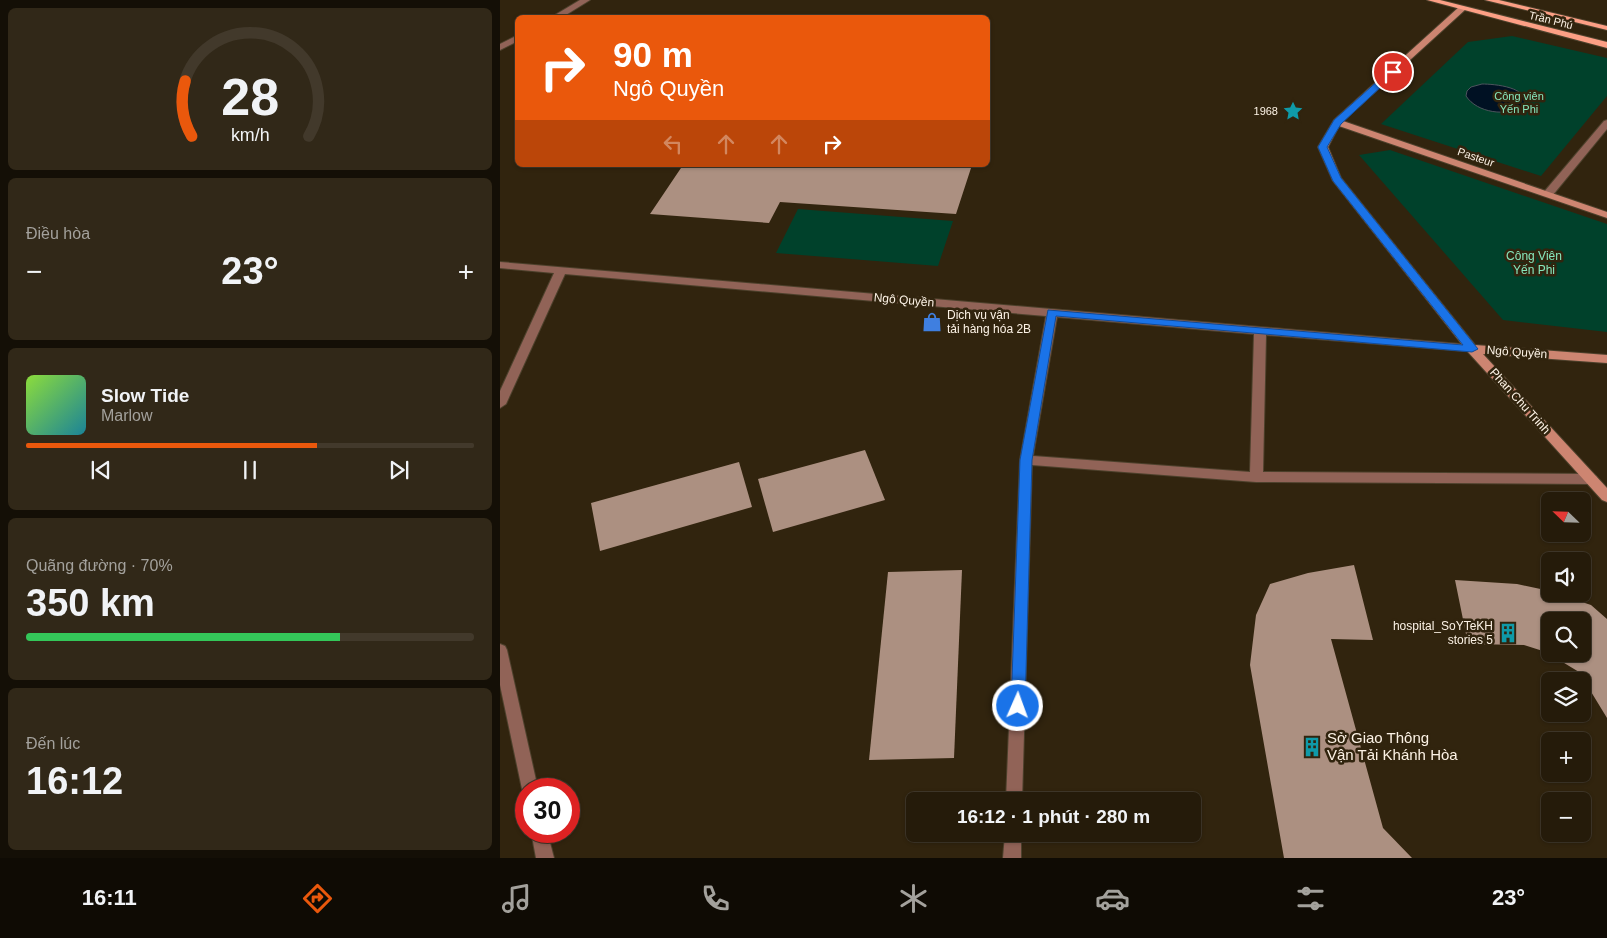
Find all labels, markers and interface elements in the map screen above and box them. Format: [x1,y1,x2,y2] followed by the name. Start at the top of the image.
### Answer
[1528,9,1574,31] street label: Trần Phú
[530,35,595,100] icon: right
[613,35,693,74] text: 90 m
[1372,51,1414,93] pin
[1379,58,1407,86] icon: arrive
[221,68,279,126] text: 28
[613,76,724,101] text: Ngô Quyền
[1494,90,1544,115] park label: Công viên Yến Phi
[1282,100,1304,122] place icon: 1968
[1254,105,1278,117] place label: 1968
[231,125,269,145] text: km/h
[659,130,687,158] icon: left
[712,130,740,158] icon: ahead
[765,130,793,158] icon: ahead
[818,130,846,158] icon: right
[1456,145,1496,169] street label: Pasteur
[26,225,90,242] text: Điều hòa
[1506,249,1562,277] park label: Công Viên Yến Phi
[221,250,279,292] text: 23°
[26,256,42,287] text: −
[458,256,474,287] text: +
[873,290,935,310] street label: Ngô Quyền
[947,308,1031,336] place label: Dịch vụ vận tải hàng hóa 2B
[921,311,943,333] shop icon: Dịch vụ vận tải hàng hóa 2B
[1486,343,1548,361] street label: Ngô Quyền
[1487,365,1553,437] street label: Phan Chu Trinh
[101,385,189,406] text: Slow Tide
[101,407,153,424] text: Marlow
[87,456,115,484] icon: previous
[236,456,264,484] icon: pause
[385,456,413,484] icon: next
[1541,492,1591,542] north arrow
[1541,492,1591,842] map controls
[1541,552,1591,602] button: sound
[26,557,173,574] text: Quãng đường · 70%
[26,582,155,624] text: 350 km
[1541,612,1591,662] button: search
[1393,619,1493,647] place label: hospital_SoYTeKH stories 5
[1497,622,1519,644] building icon: hospital_SoYTeKH stories 5
[1541,672,1591,722] button: layers
[991,679,1043,731] position arrow
[1327,729,1458,763] place label: Sở Giao Thông Vận Tải Khánh Hòa
[1541,732,1591,782] button: +
[26,735,80,752] text: Đến lúc
[1301,736,1323,758] building icon: Sở Giao Thông Vận Tải Khánh Hòa
[26,760,123,802] text: 16:12
[515,778,580,843] speed limit sign: 30
[1541,792,1591,842] button: −
[957,806,1150,827] text: 16:12 · 1 phút · 280 m
[300,881,335,916] icon: directions
[499,881,534,916] icon: music
[698,881,733,916] icon: phone
[896,881,931,916] icon: climate
[1095,881,1130,916] icon: car
[1293,881,1328,916] icon: filters
[82,885,137,910] text: 16:11
[1492,885,1525,910] text: 23°

